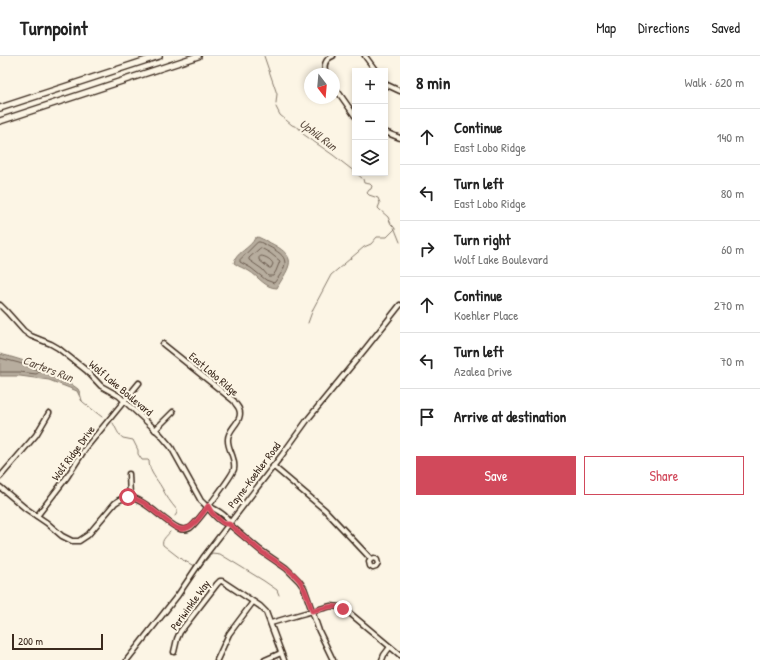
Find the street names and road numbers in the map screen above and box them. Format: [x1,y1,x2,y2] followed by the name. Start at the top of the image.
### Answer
[186,349,242,399] street label: East Lobo Ridge
[86,357,156,419] street label: Wolf Lake Boulevard
[48,422,98,483] street label: Wolf Ridge Drive
[225,439,284,511] street label: Payne-Koehler Road
[167,577,213,633] street label: Periwinkle Way

